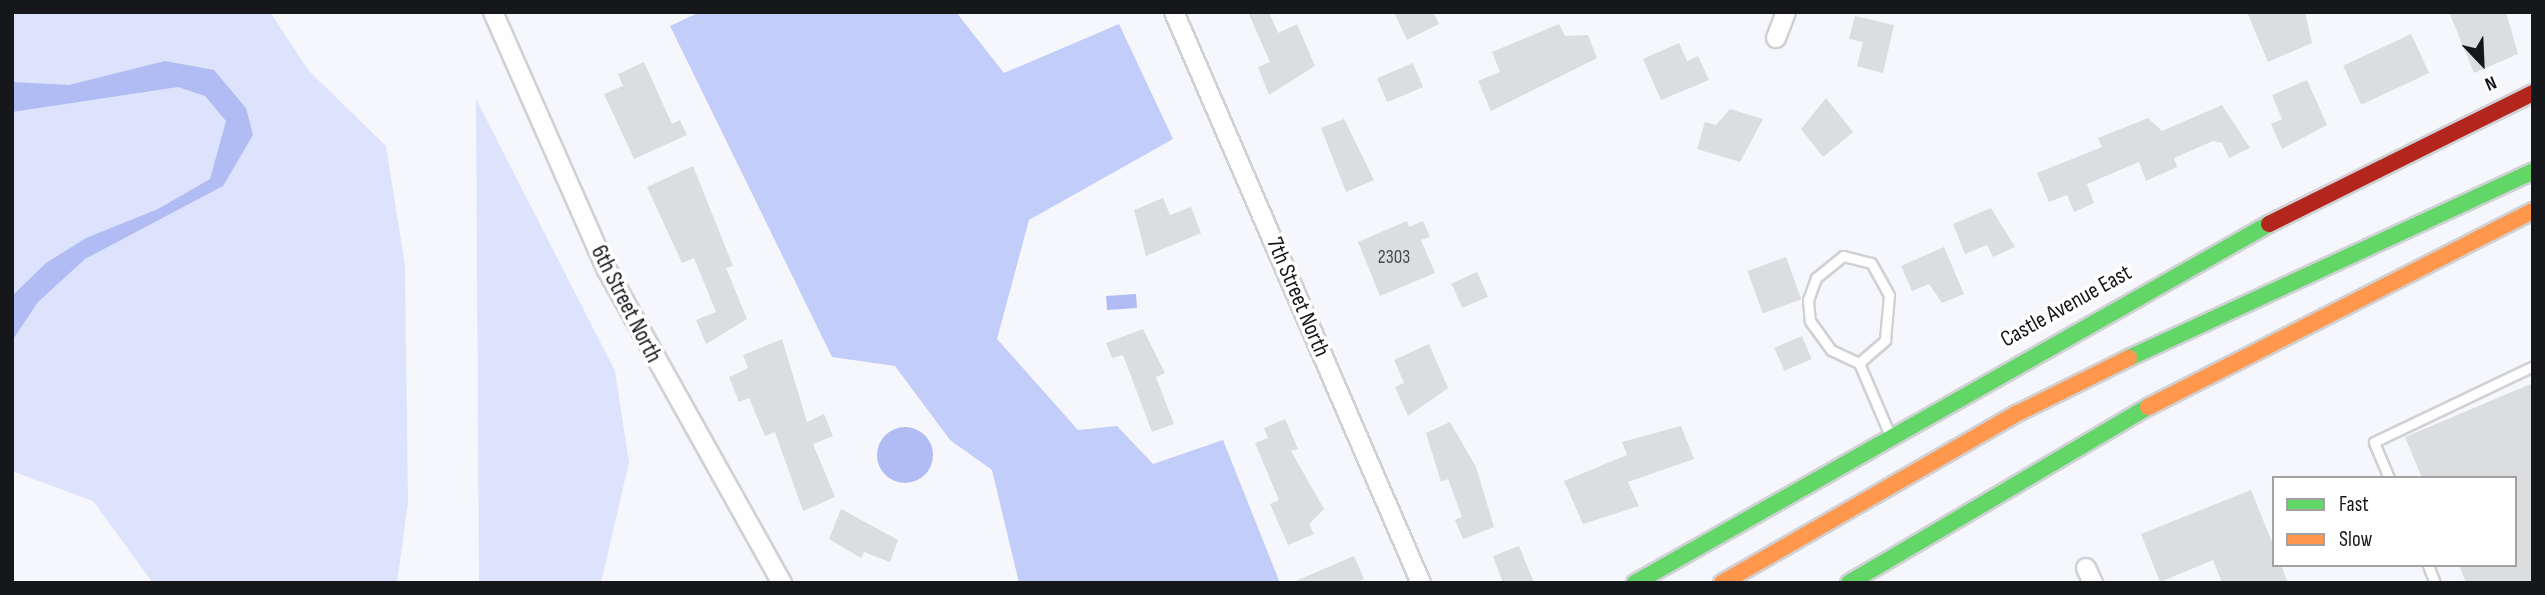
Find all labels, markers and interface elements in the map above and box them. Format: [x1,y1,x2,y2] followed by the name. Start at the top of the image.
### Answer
[2447,28,2517,98] north arrow
[2481,70,2500,95] text: N
[1260,233,1336,361] street label: 7th Street North
[585,241,667,367] street label: 6th Street North
[1378,247,1410,269] house number: 2303
[1996,259,2136,353] street label: Castle Avenue East
[2272,476,2517,567] legend
[2339,492,2369,517] text: Fast
[2339,527,2372,552] text: Slow

